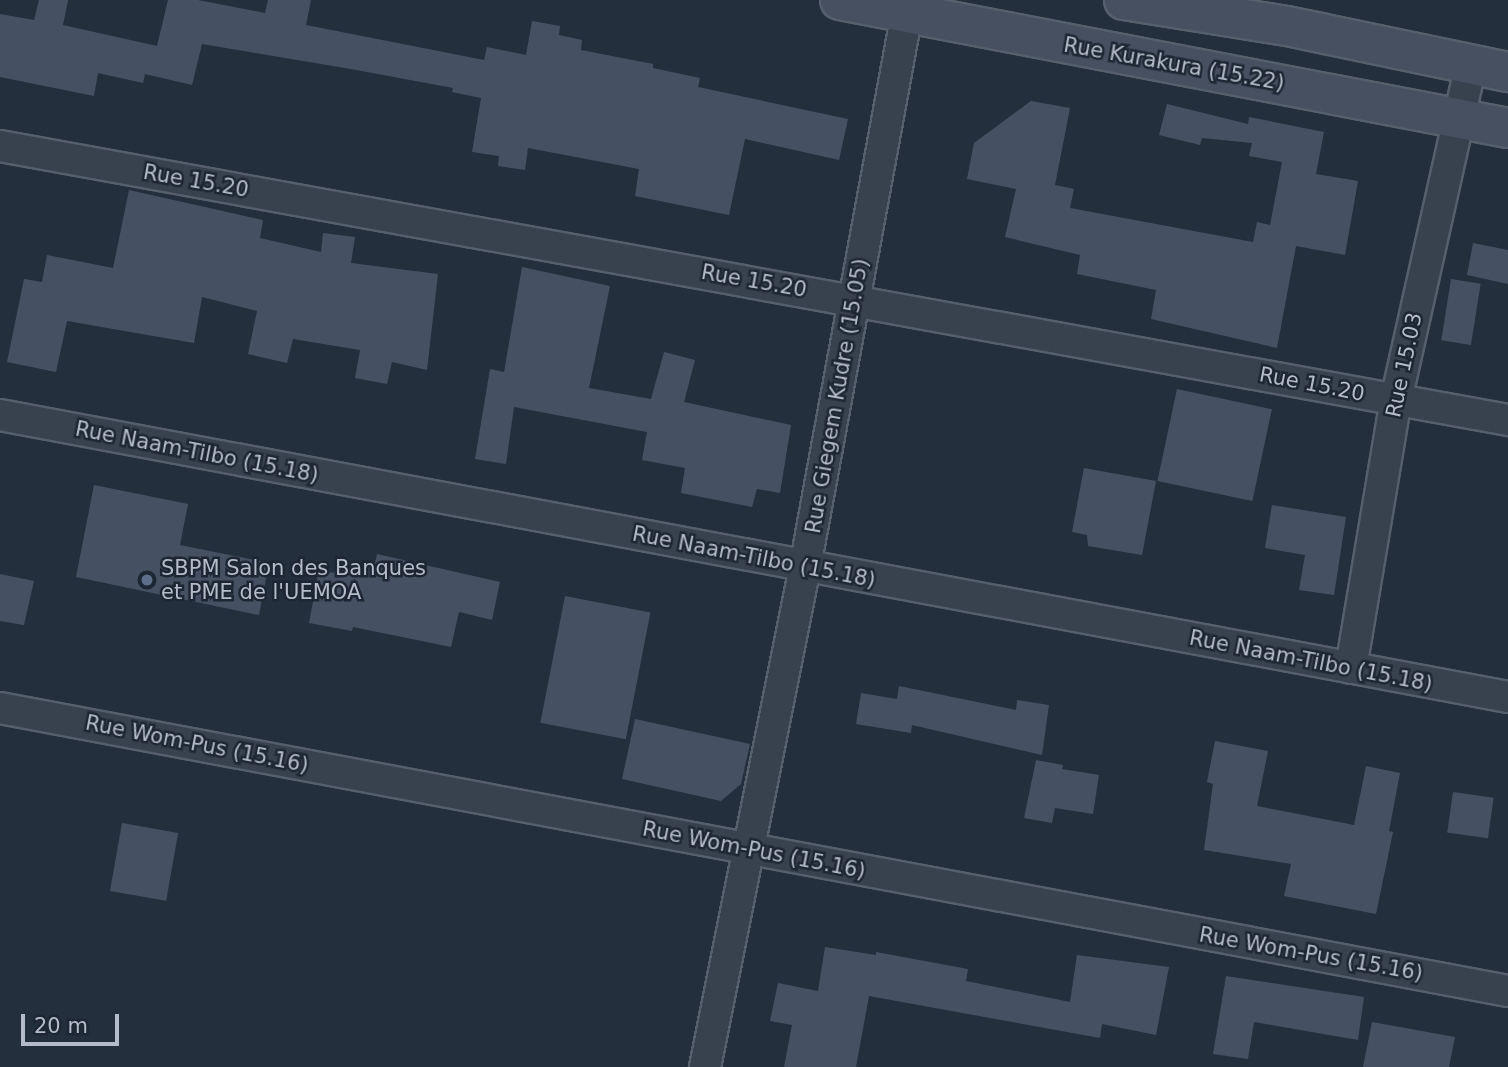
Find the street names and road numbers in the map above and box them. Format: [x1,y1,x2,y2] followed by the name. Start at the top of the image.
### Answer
[1062,32,1286,96] street label: Rue Kurakura (15.22)
[141,159,251,203] street label: Rue 15.20
[800,257,874,535] street label: Rue Giegem Kudre (15.05)
[699,259,809,303] street label: Rue 15.20
[1381,310,1427,420] street label: Rue 15.03
[1257,361,1367,407] street label: Rue 15.20
[73,416,321,488] street label: Rue Naam-Tilbo (15.18)
[630,521,878,593] street label: Rue Naam-Tilbo (15.18)
[1187,625,1435,697] street label: Rue Naam-Tilbo (15.18)
[83,710,311,778] street label: Rue Wom-Pus (15.16)
[640,816,868,884] street label: Rue Wom-Pus (15.16)
[1197,922,1425,986] street label: Rue Wom-Pus (15.16)

